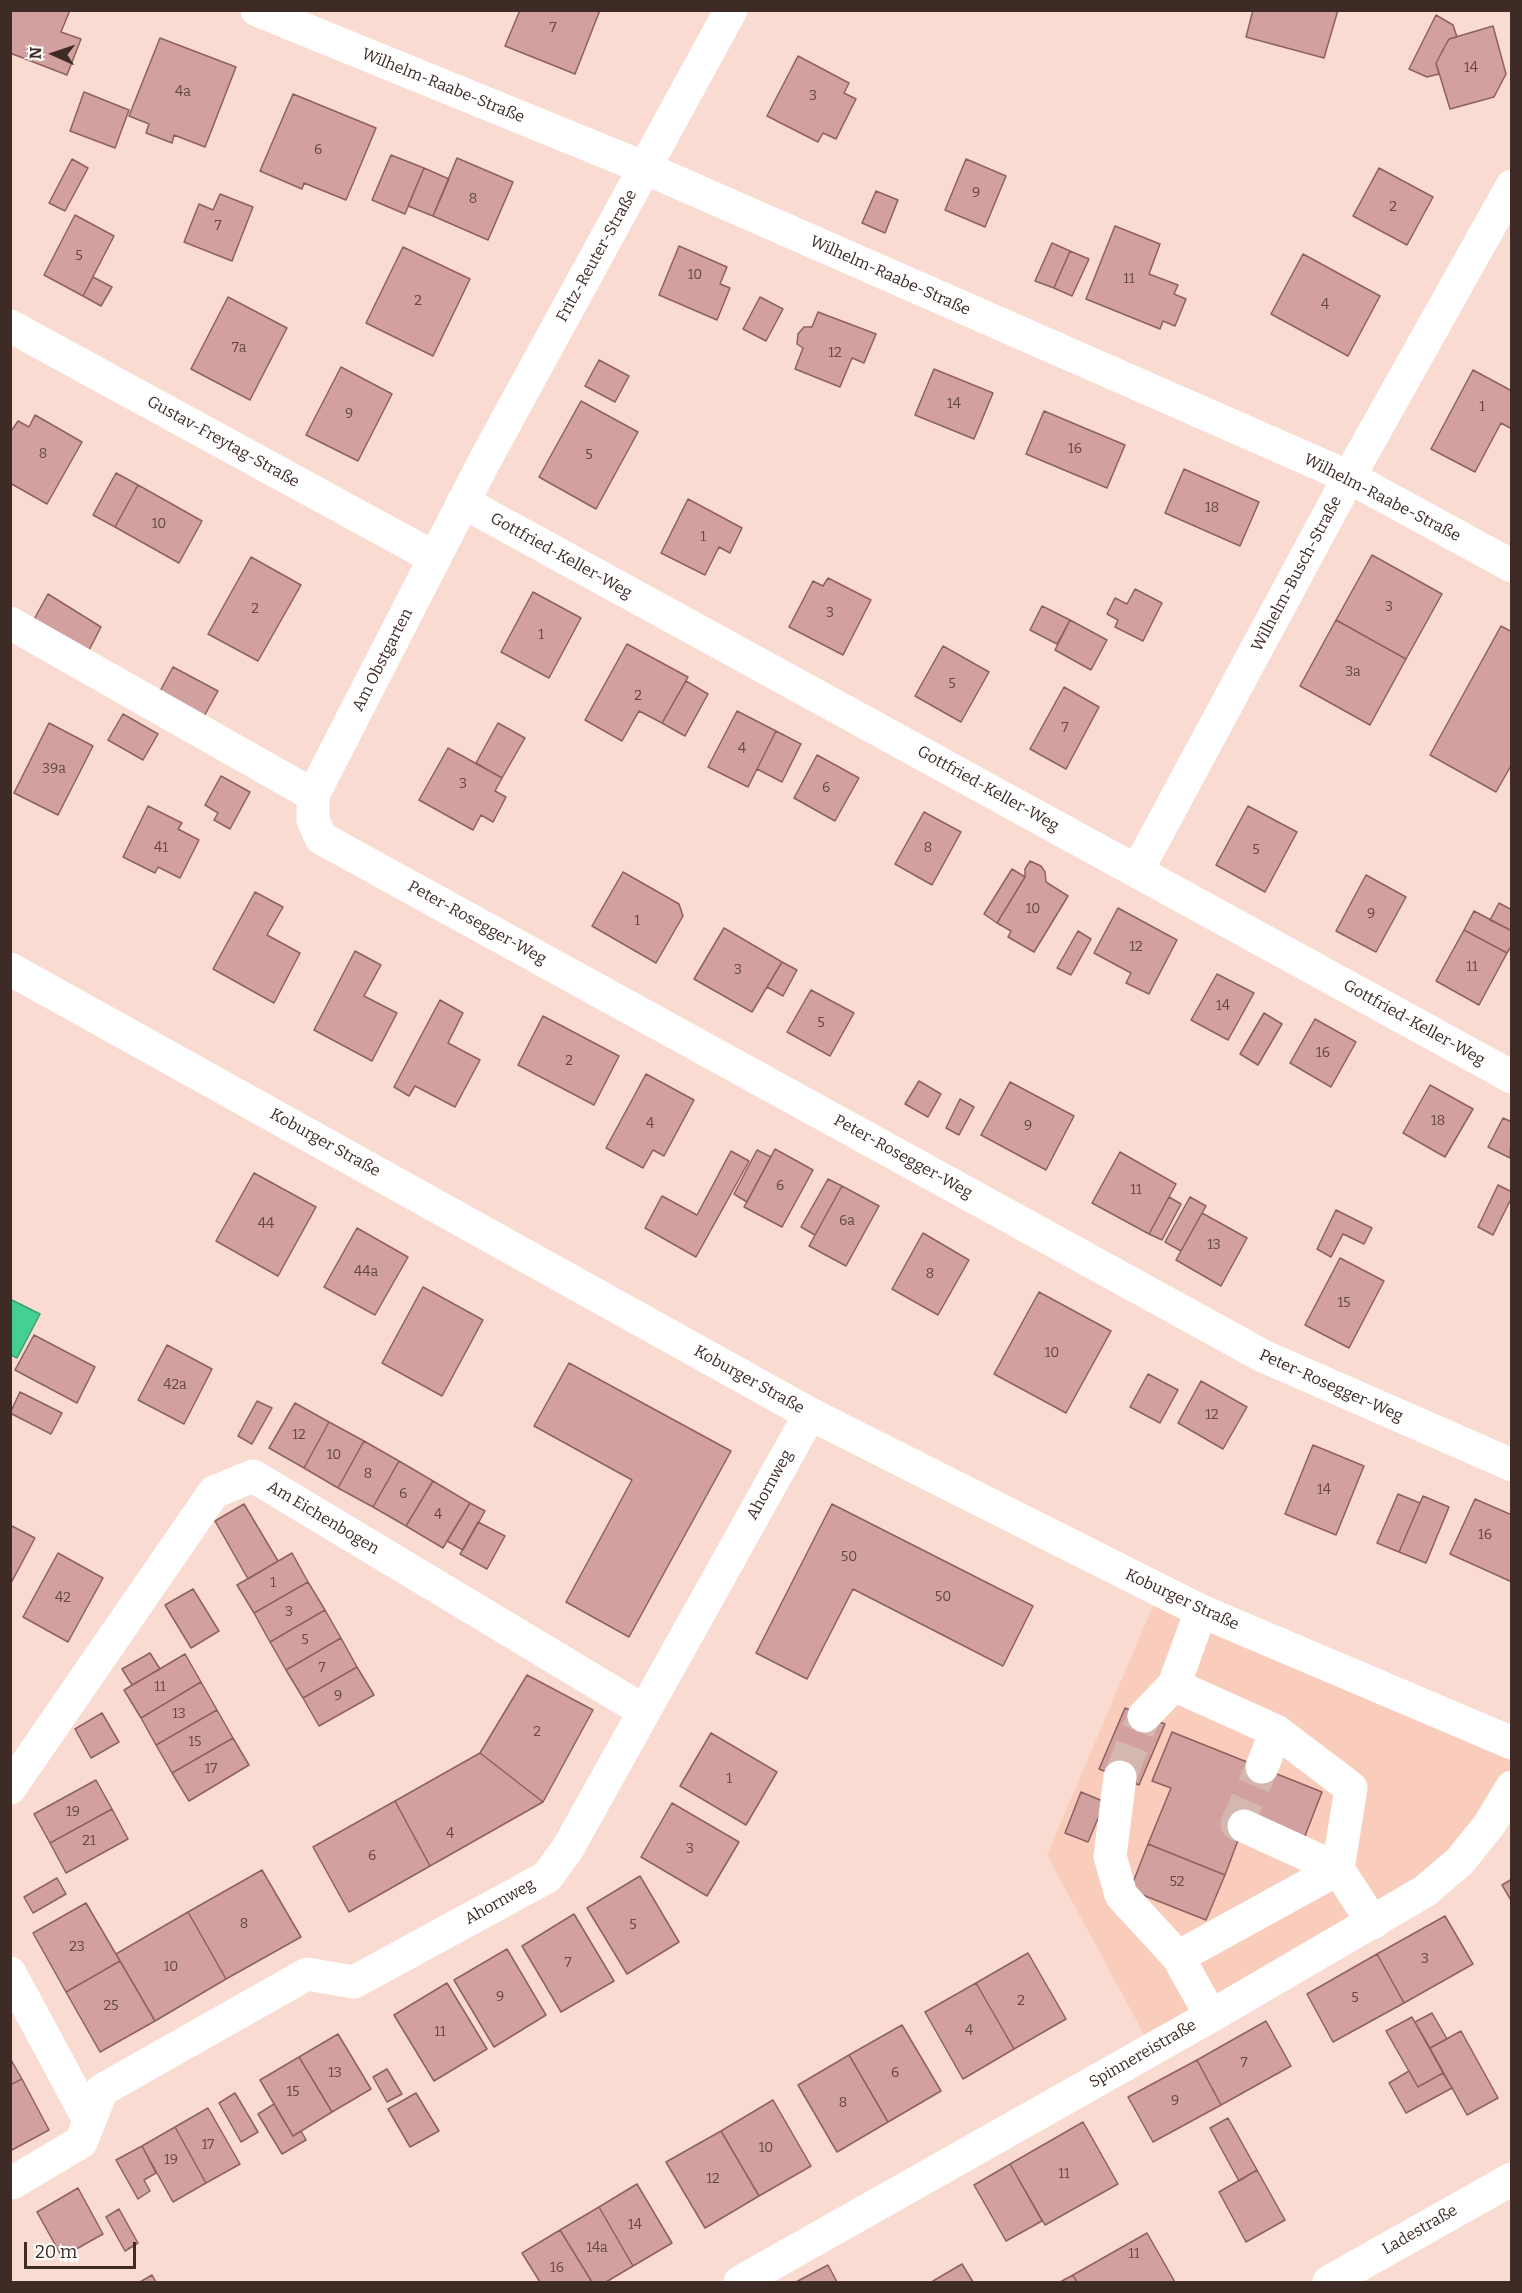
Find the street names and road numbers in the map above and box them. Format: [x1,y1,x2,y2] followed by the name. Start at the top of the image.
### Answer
[359,45,527,127] street label: Wilhelm-Raabe-Straße
[553,187,641,325] street label: Fritz-Reuter-Straße
[807,232,973,320] street label: Wilhelm-Raabe-Straße
[143,392,303,492] street label: Gustav-Freytag-Straße
[1300,450,1464,546] street label: Wilhelm-Raabe-Straße
[1248,493,1346,655] street label: Wilhelm-Busch-Straße
[487,509,635,603] street label: Gottfried-Keller-Weg
[349,605,417,715] street label: Am Obstgarten
[914,742,1062,836] street label: Gottfried-Keller-Weg
[404,877,550,969] street label: Peter-Rosegger-Weg
[1340,976,1488,1070] street label: Gottfried-Keller-Weg
[267,1105,383,1181] street label: Koburger Straße
[830,1111,976,1203] street label: Peter-Rosegger-Weg
[691,1342,807,1418] street label: Koburger Straße
[1256,1346,1406,1426] street label: Peter-Rosegger-Weg
[743,1447,797,1523] street label: Ahornweg
[264,1477,382,1559] street label: Am Eichenbogen
[1122,1565,1242,1635] street label: Koburger Straße
[462,1875,538,1929] street label: Ahornweg
[1086,2016,1200,2092] street label: Spinnereistraße
[1379,2201,1461,2259] street label: Ladestraße

